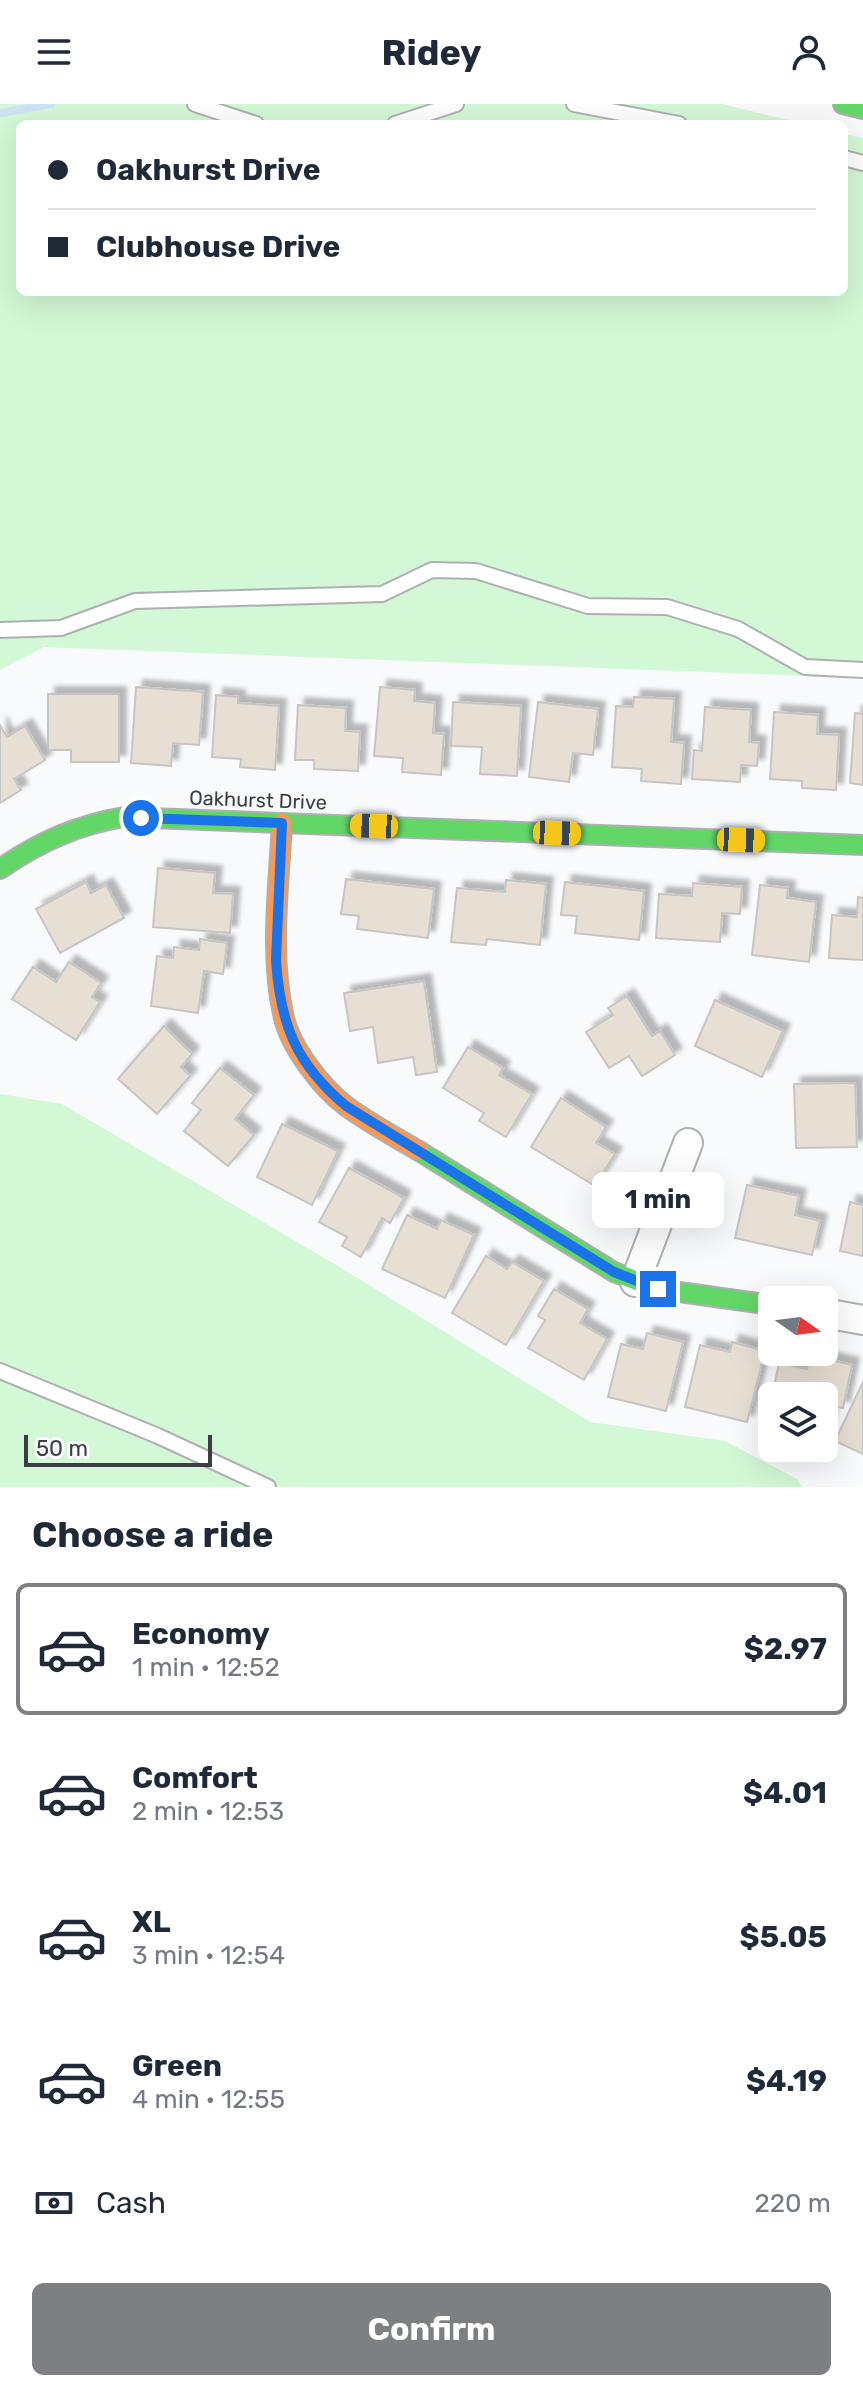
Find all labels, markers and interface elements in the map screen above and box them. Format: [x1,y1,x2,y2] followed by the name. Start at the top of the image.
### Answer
[32,30,76,74] icon: menu
[787,30,831,74] icon: person
[382,31,481,74] text: Ridey
[96,152,321,188] text: Oakhurst Drive
[96,229,340,265] text: Clubhouse Drive
[189,786,327,814] street label: Oakhurst Drive
[123,800,159,836] route start
[350,813,398,839] car
[533,820,581,846] car
[717,827,765,853] car
[592,1173,724,1229] callout: 1 min
[625,1184,691,1215] text: 1 min
[640,1271,676,1307] route end
[758,1286,838,1366] north arrow
[758,1286,838,1462] map controls
[758,1382,838,1462] button: layers
[24,1431,212,1467] scale bar
[36,1435,88,1462] text: 50 m
[32,1513,273,1556] text: Choose a ride
[36,1613,108,1685] icon: car
[132,1616,270,1652] text: Economy
[744,1631,827,1667] text: $2.97
[132,1652,280,1683] text: 1 min · 12:52
[36,1757,108,1829] icon: car
[132,1760,258,1796] text: Comfort
[743,1775,827,1811] text: $4.01
[132,1796,284,1827] text: 2 min · 12:53
[36,1901,108,1973] icon: car
[132,1904,171,1940] text: XL
[740,1919,827,1955] text: $5.05
[132,1940,285,1971] text: 3 min · 12:54
[36,2045,108,2117] icon: car
[132,2048,222,2084] text: Green
[746,2063,827,2099] text: $4.19
[132,2084,285,2115] text: 4 min · 12:55
[32,2181,76,2225] icon: cash
[96,2185,166,2221] text: Cash
[754,2188,831,2219] text: 220 m
[32,2283,831,2375] button: Confirm

